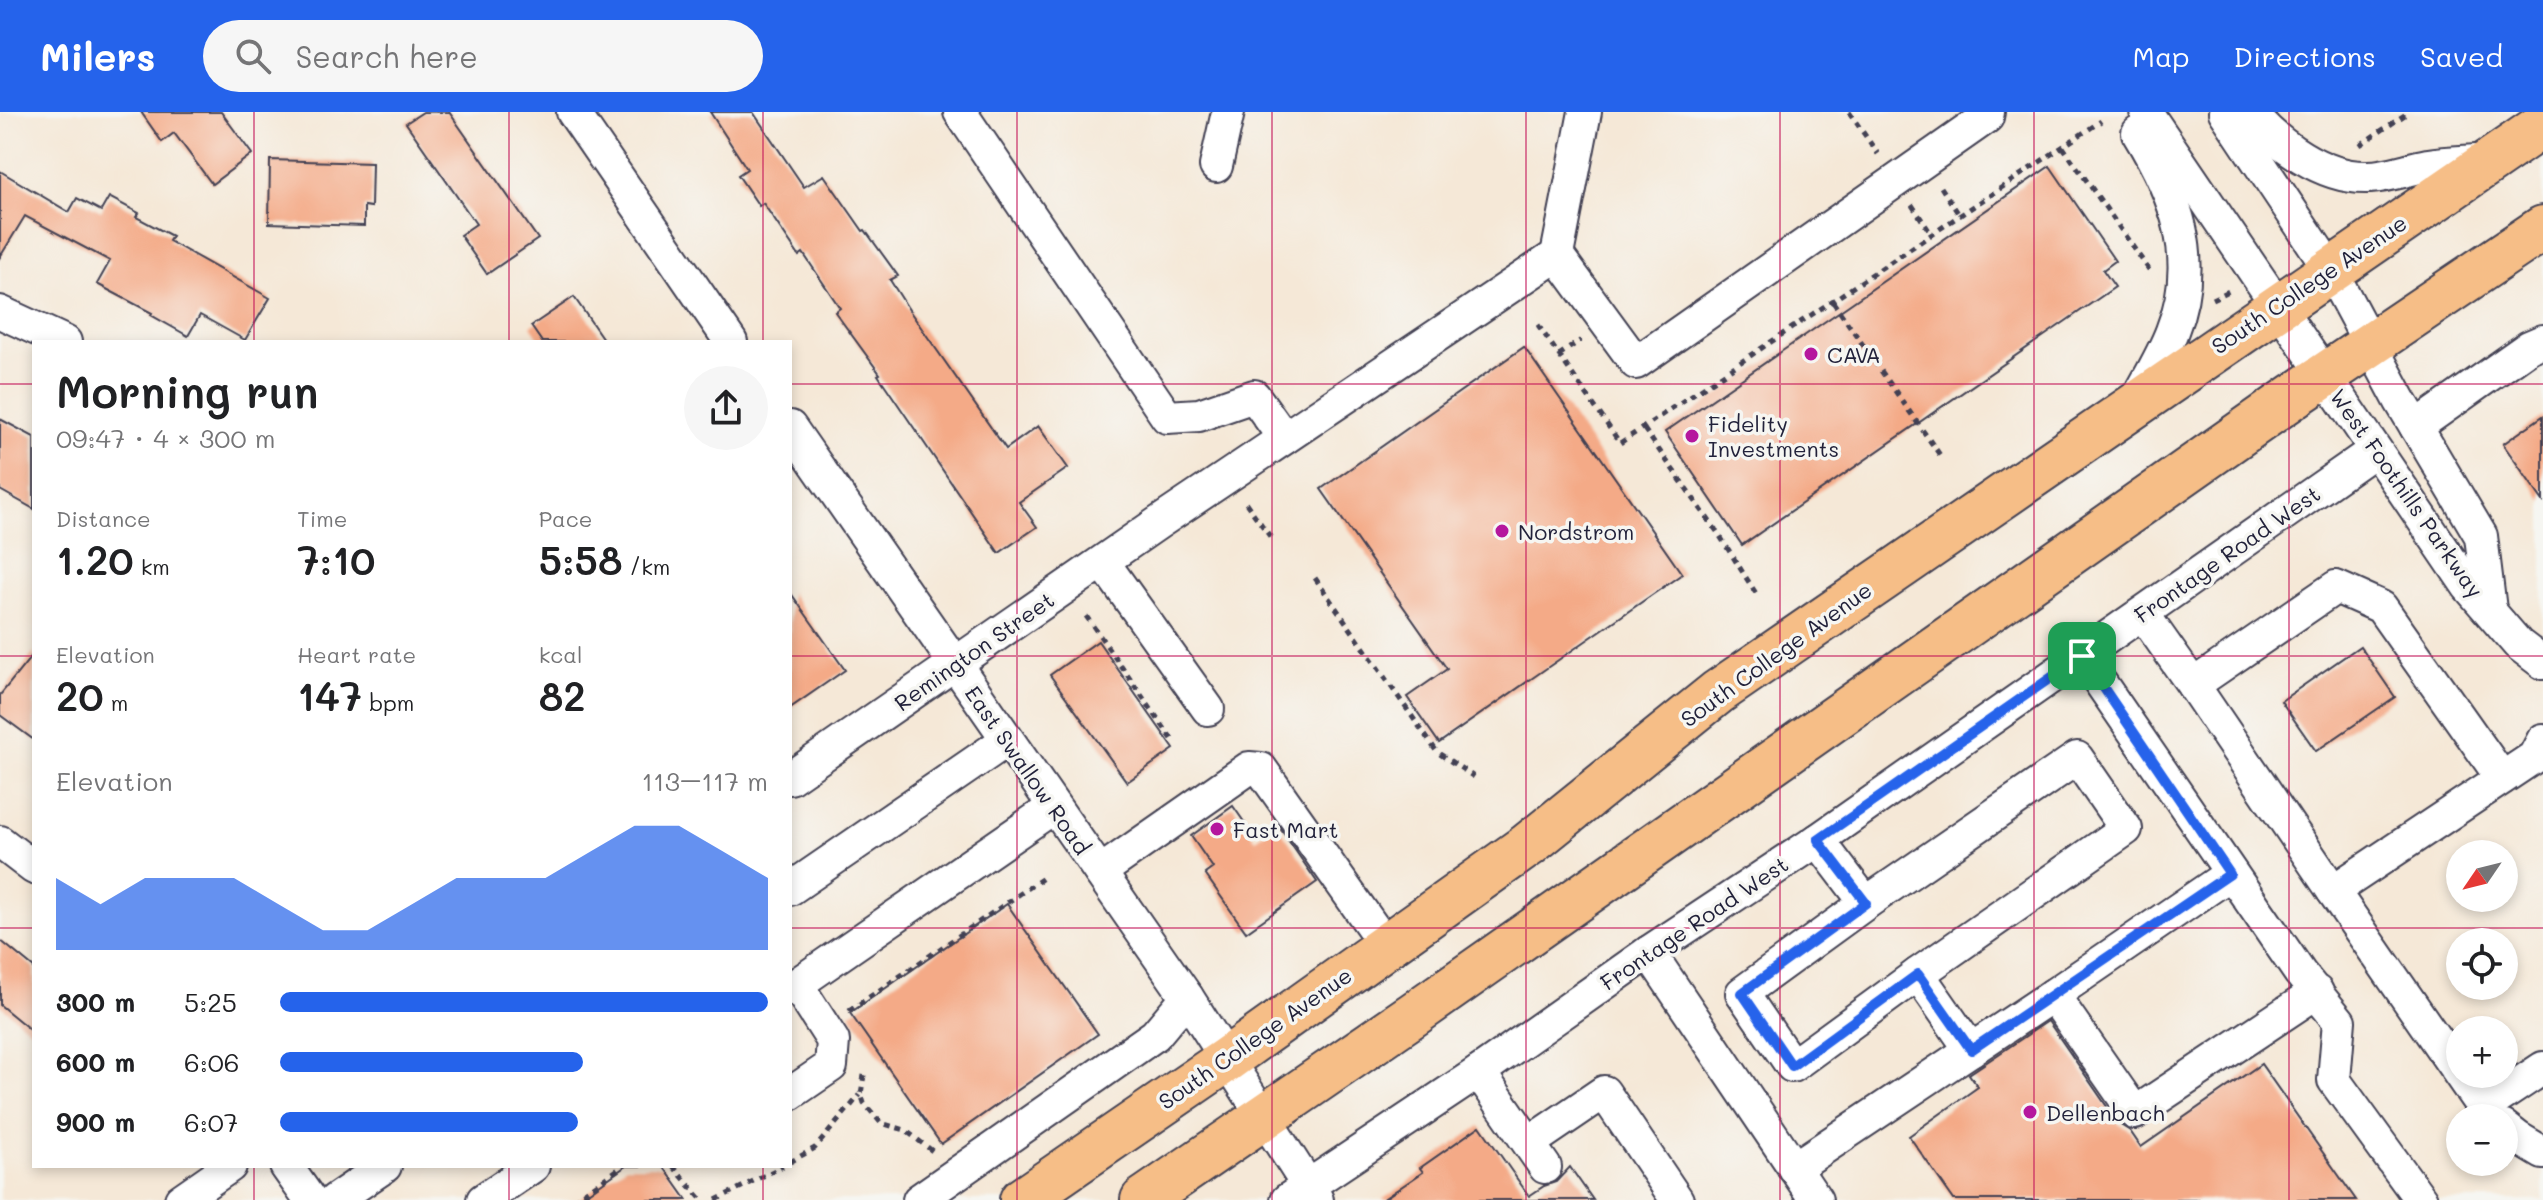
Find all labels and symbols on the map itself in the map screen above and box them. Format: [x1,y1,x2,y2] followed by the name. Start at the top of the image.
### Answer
[2206,208,2412,360] street label: South College Avenue
[1827,340,1881,369] place label: CAVA
[1802,345,1820,363] marker: CAVA
[2324,383,2490,603] street label: West Foothills Parkway
[1708,409,1839,463] place label: Fidelity Investments
[1683,427,1701,445] marker: Fidelity Investments
[2128,479,2326,629] street label: Frontage Road West
[1518,517,1634,546] place label: Nordstrom
[1493,522,1511,540] marker: Nordstrom
[1675,575,1877,733] street label: South College Avenue
[888,585,1060,717] street label: Remington Street
[2048,622,2116,690] pin
[959,680,1097,860] street label: East Swallow Road
[1233,815,1338,844] place label: Fast Mart
[1208,820,1226,838] marker: Fast Mart
[2446,840,2518,912] north arrow
[1594,849,1794,997] street label: Frontage Road West
[1153,960,1357,1116] street label: South College Avenue
[2046,1098,2165,1127] place label: Dellenbach
[2021,1103,2039,1121] marker: Dellenbach

